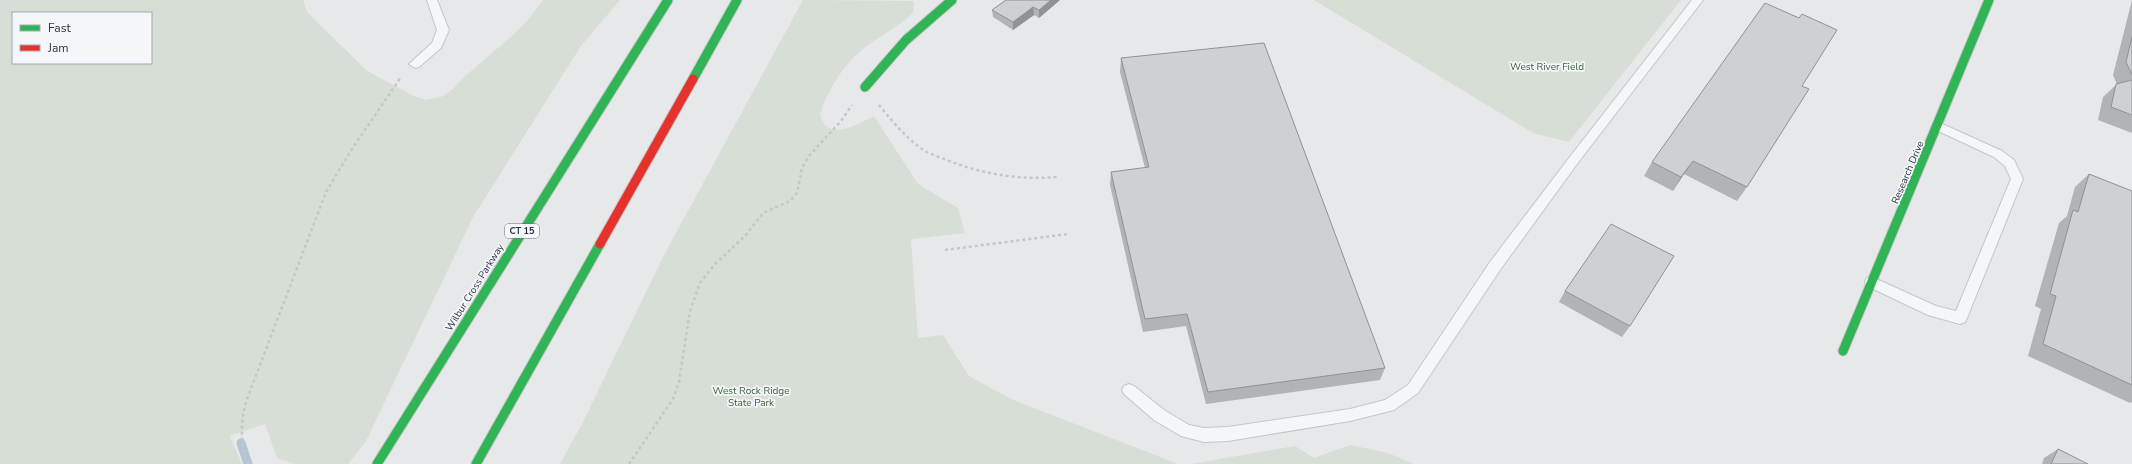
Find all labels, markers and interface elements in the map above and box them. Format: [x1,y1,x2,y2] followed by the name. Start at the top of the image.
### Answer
[12,12,152,64] legend
[48,20,71,36] text: Fast
[47,40,69,56] text: Jam
[1510,60,1584,74] park label: West River Field
[1888,139,1928,206] street label: Research Drive
[505,224,539,238] road number: CT 15
[442,241,508,334] street label: Wilbur Cross Parkway
[713,384,789,410] park label: West Rock Ridge State Park

